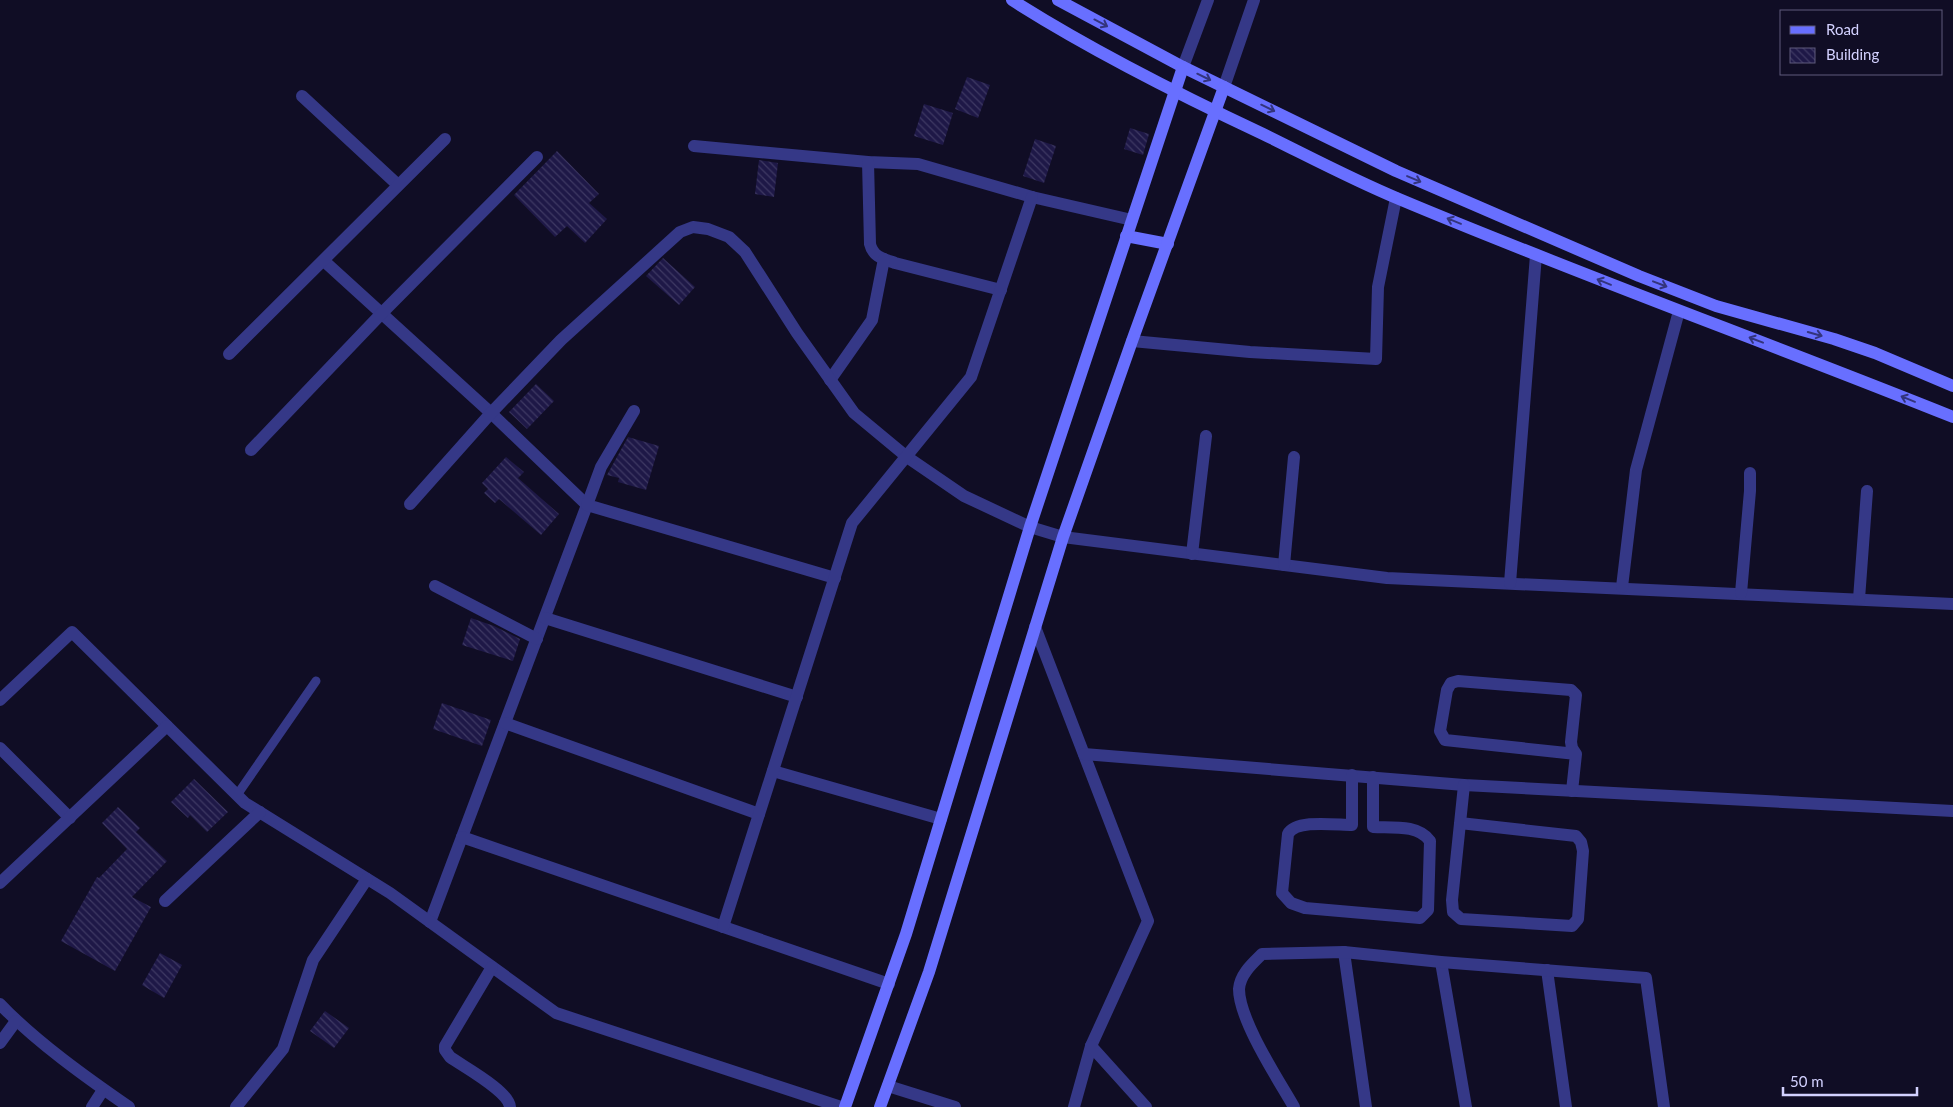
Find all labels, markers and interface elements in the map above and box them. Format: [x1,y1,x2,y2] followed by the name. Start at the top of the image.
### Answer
[1780,10,1943,75] legend
[1093,18,1108,28] one-way arrow
[1826,20,1859,38] text: Road
[1826,45,1879,63] text: Building
[1196,73,1211,82] one-way arrow
[1260,104,1275,114] one-way arrow
[1406,175,1421,185] one-way arrow
[1446,216,1461,225] one-way arrow
[1597,277,1613,286] one-way arrow
[1652,280,1668,289] one-way arrow
[1807,329,1823,339] one-way arrow
[1749,335,1764,344] one-way arrow
[1901,393,1916,403] one-way arrow
[1783,1064,1917,1096] scale bar
[1790,1072,1824,1090] text: 50 m

